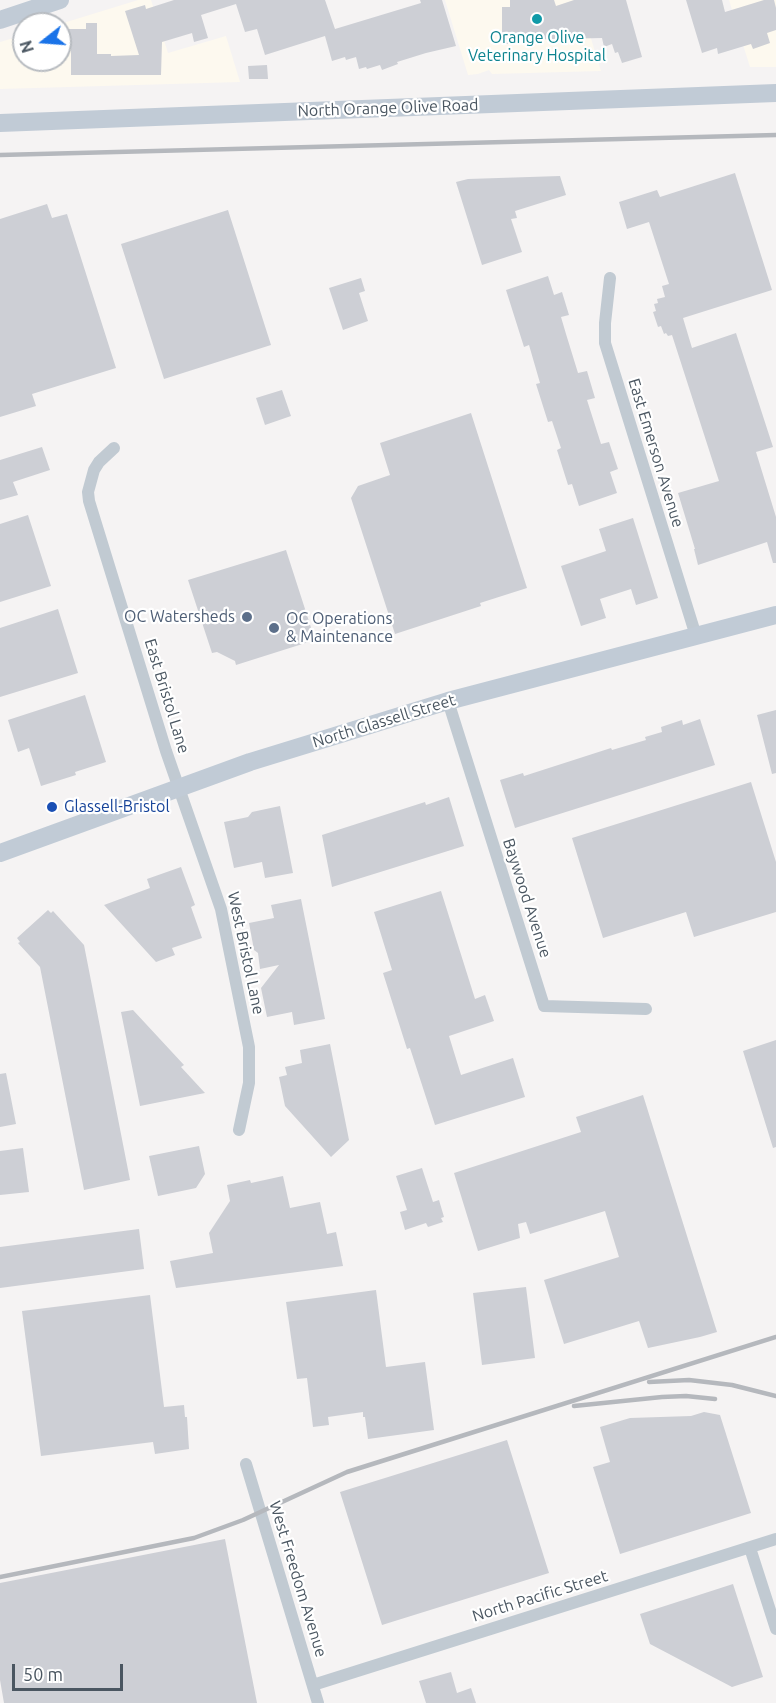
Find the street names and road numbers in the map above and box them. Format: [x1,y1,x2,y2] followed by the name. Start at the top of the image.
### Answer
[297,95,479,121] street label: North Orange Olive Road
[624,376,688,530] street label: East Emerson Avenue
[140,636,194,756] street label: East Bristol Lane
[310,690,458,752] street label: North Glassell Street
[499,836,555,960] street label: Baywood Avenue
[224,890,268,1016] street label: West Bristol Lane
[265,1499,331,1659] street label: West Freedom Avenue
[470,1566,610,1626] street label: North Pacific Street

